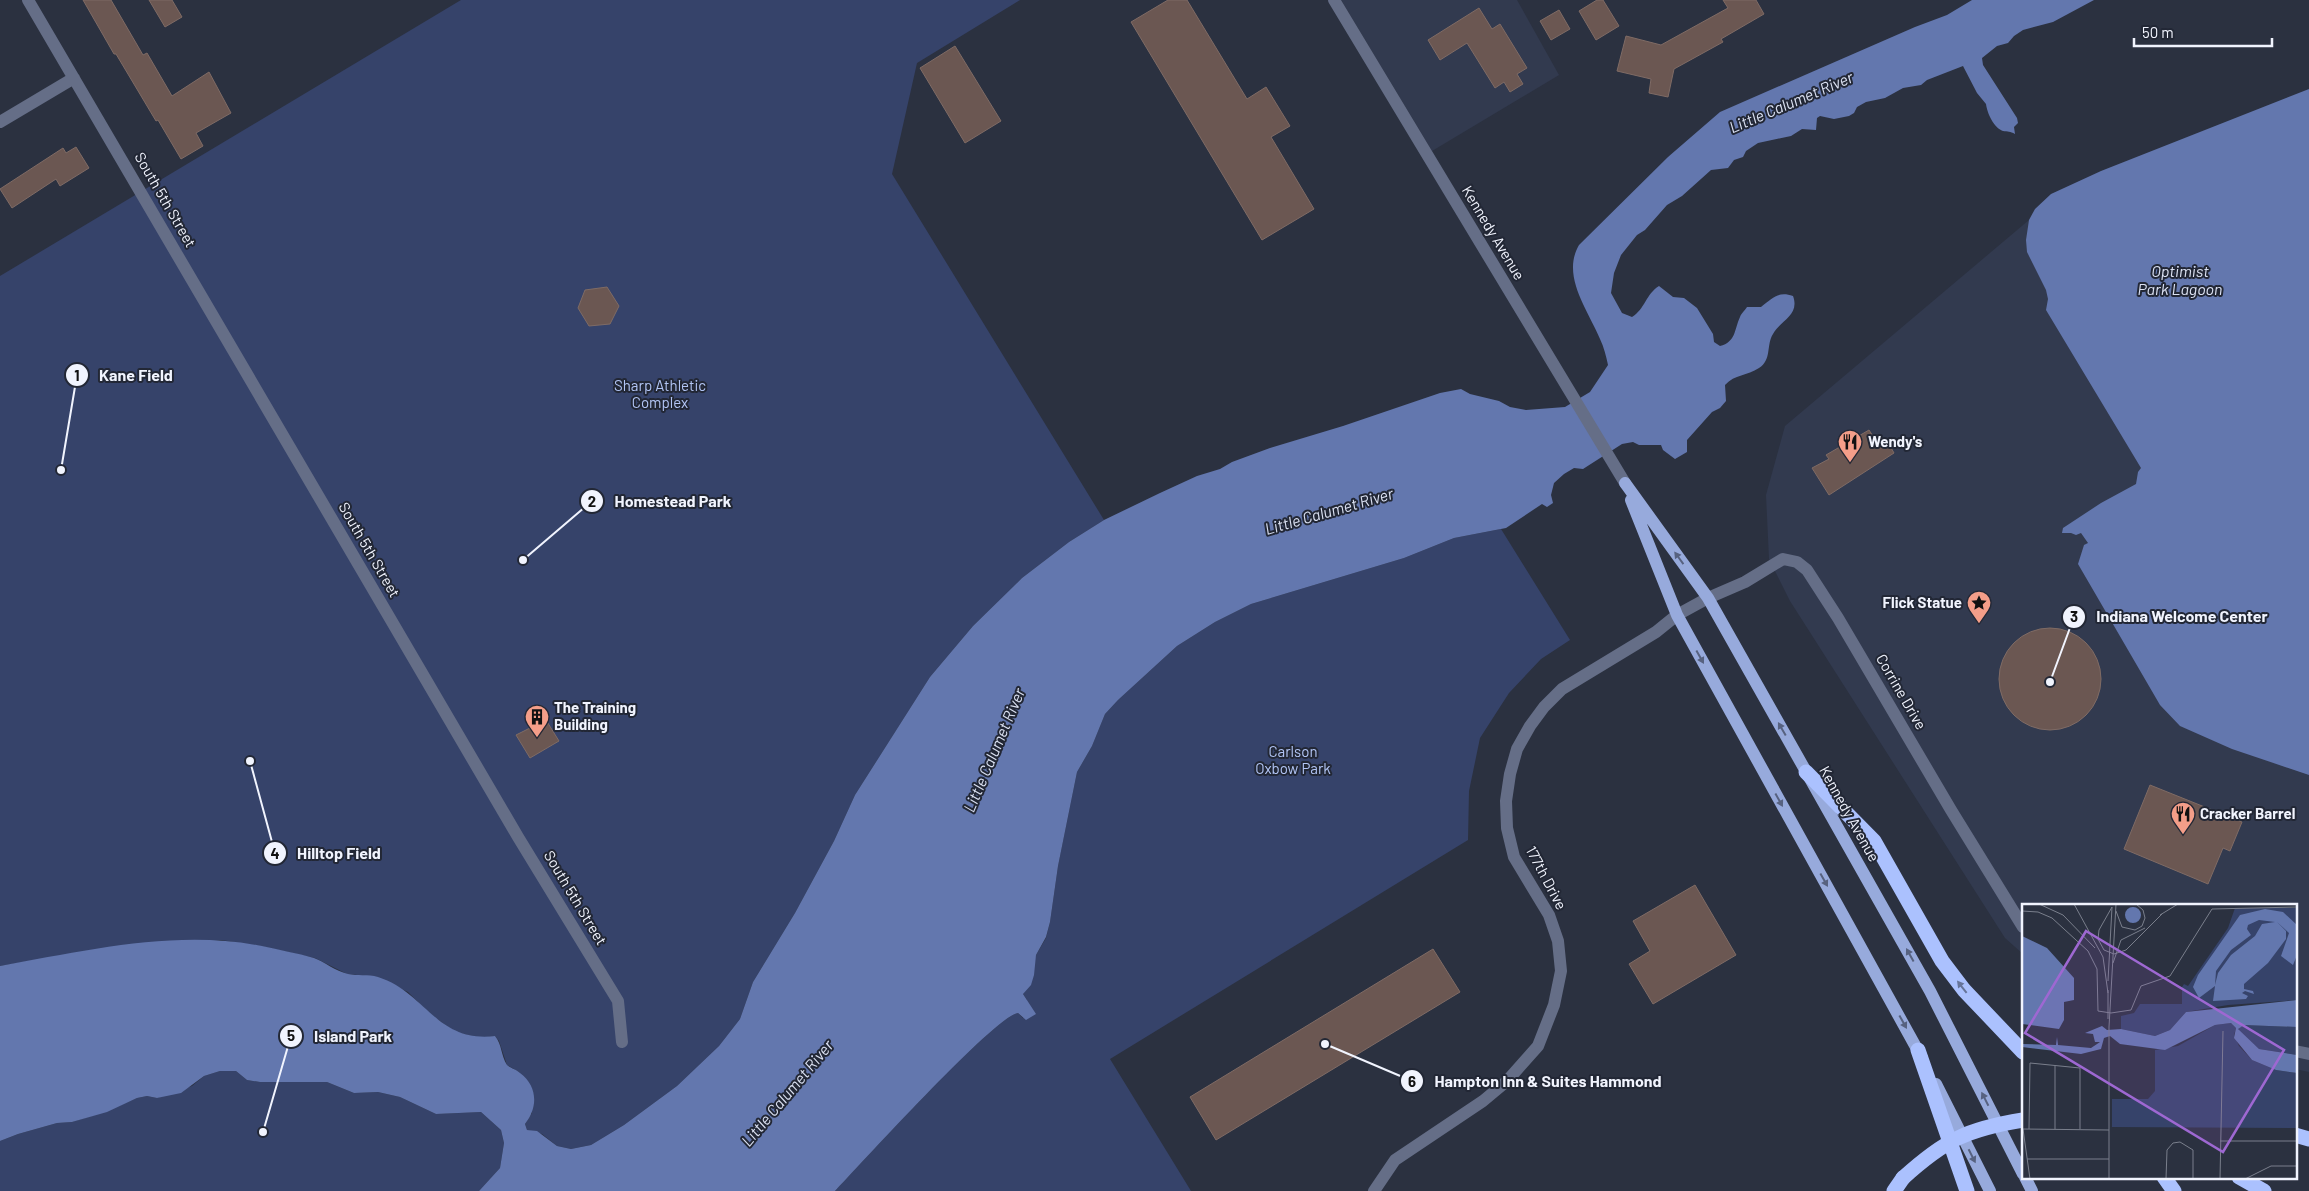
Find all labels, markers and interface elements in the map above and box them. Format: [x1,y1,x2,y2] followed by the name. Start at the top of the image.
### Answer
[2134,15,2272,47] scale bar
[2142,23,2174,41] text: 50 m
[1726,66,1857,136] water label: Little Calumet River
[131,149,200,250] street label: South 5th Street
[1459,182,1529,283] street label: Kennedy Avenue
[2138,261,2222,298] water label: Optimist Park Lagoon
[64,360,183,391] callout: Kane Field
[99,365,173,384] text: Kane Field
[74,366,80,384] text: 1
[614,376,706,411] park label: Sharp Athletic Complex
[1837,429,1863,463] restaurant icon: Wendy's
[1868,432,1923,450] place label: Wendy's
[1262,483,1397,538] water label: Little Calumet River
[579,486,741,517] callout: Homestead Park
[615,491,732,510] text: Homestead Park
[588,492,596,510] text: 2
[335,499,404,600] street label: South 5th Street
[1674,552,1685,565] one-way arrow
[1966,590,1992,624] place icon: Flick Statue
[1883,593,1962,611] place label: Flick Statue
[2062,601,2278,632] callout: Indiana Welcome Center
[2096,606,2268,625] text: Indiana Welcome Center
[2070,607,2078,625] text: 3
[1873,650,1931,733] street label: Corrine Drive
[1696,651,1705,664] one-way arrow
[959,684,1029,815] water label: Little Calumet River
[554,698,636,733] place label: The Training Building
[524,704,550,738] building icon: The Training Building
[1778,722,1786,737] one-way arrow
[1255,742,1331,777] park label: Carlson Oxbow Park
[1816,762,1884,865] street label: Kennedy Avenue
[1775,792,1783,807] one-way arrow
[2170,801,2196,835] restaurant icon: Cracker Barrel
[2200,804,2295,822] place label: Cracker Barrel
[262,838,391,869] callout: Hilltop Field
[297,843,381,862] text: Hilltop Field
[1523,843,1571,912] street label: 177th Drive
[270,844,280,862] text: 4
[541,847,611,948] street label: South 5th Street
[1820,873,1828,887] one-way arrow
[2022,904,2296,1178] inset map
[1906,947,1914,962] one-way arrow
[1956,981,1967,994] one-way arrow
[1898,1016,1907,1029] one-way arrow
[279,1021,402,1052] callout: Island Park
[287,1026,295,1044] text: 5
[314,1026,393,1045] text: Island Park
[737,1035,837,1150] water label: Little Calumet River
[1400,1066,1672,1097] callout: Hampton Inn & Suites Hammond
[1434,1071,1662,1090] text: Hampton Inn & Suites Hammond
[1408,1072,1416,1090] text: 6
[1981,1092,1989,1106] one-way arrow
[1968,1149,1976,1163] one-way arrow

